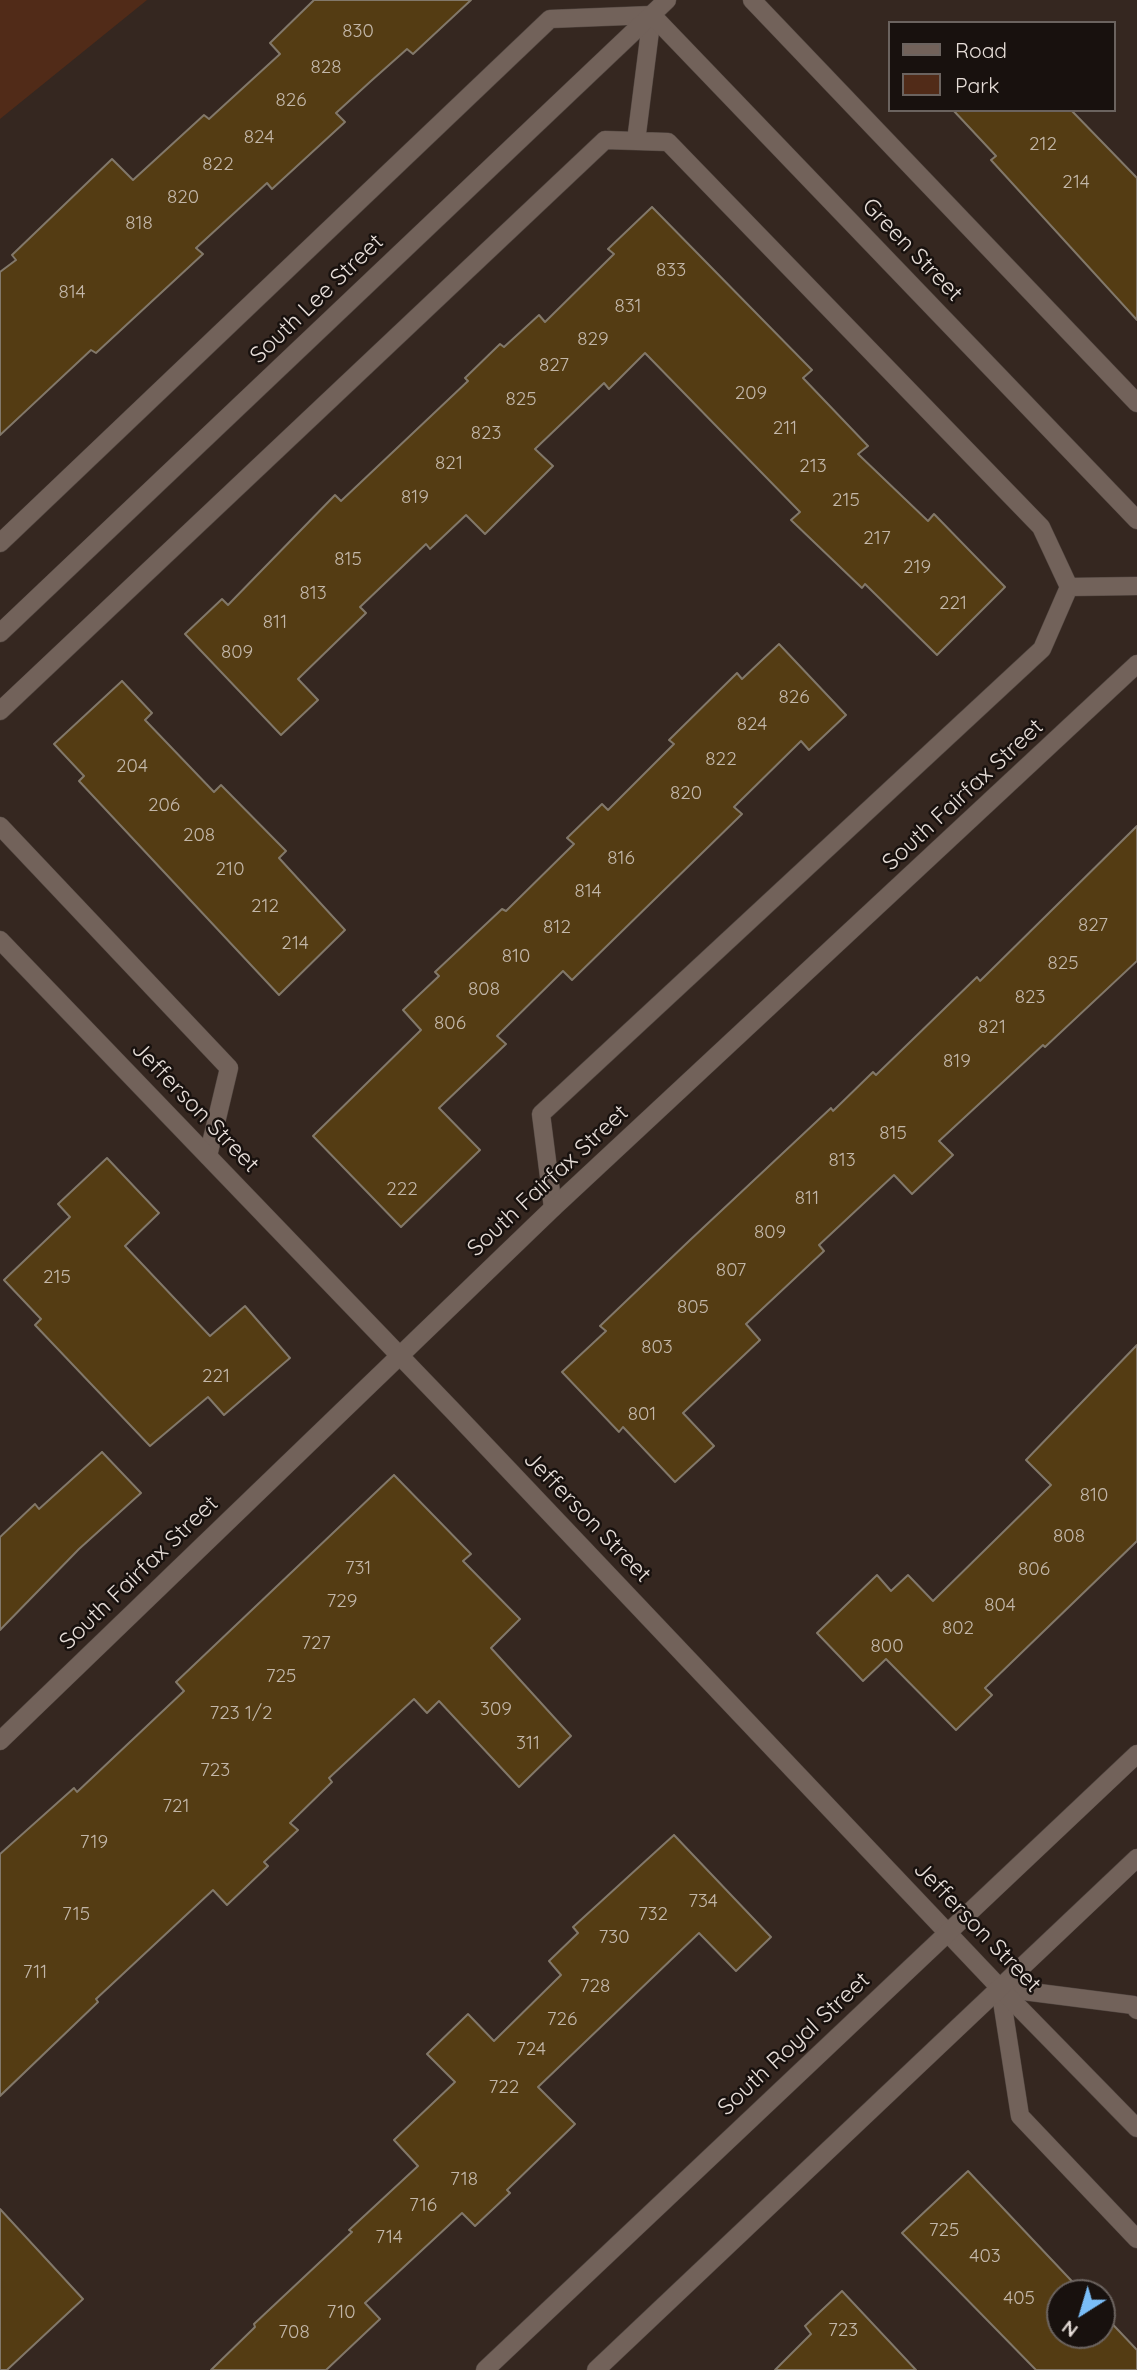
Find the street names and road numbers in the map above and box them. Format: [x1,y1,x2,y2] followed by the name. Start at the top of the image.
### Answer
[856,193,968,307] street label: Green Street
[245,228,389,370] street label: South Lee Street
[877,713,1049,877] street label: South Fairfax Street
[125,1036,265,1178] street label: Jefferson Street
[462,1099,634,1263] street label: South Fairfax Street
[517,1446,657,1588] street label: Jefferson Street
[54,1490,224,1656] street label: South Fairfax Street
[907,1856,1047,1998] street label: Jefferson Street
[712,1967,876,2121] street label: South Royal Street

